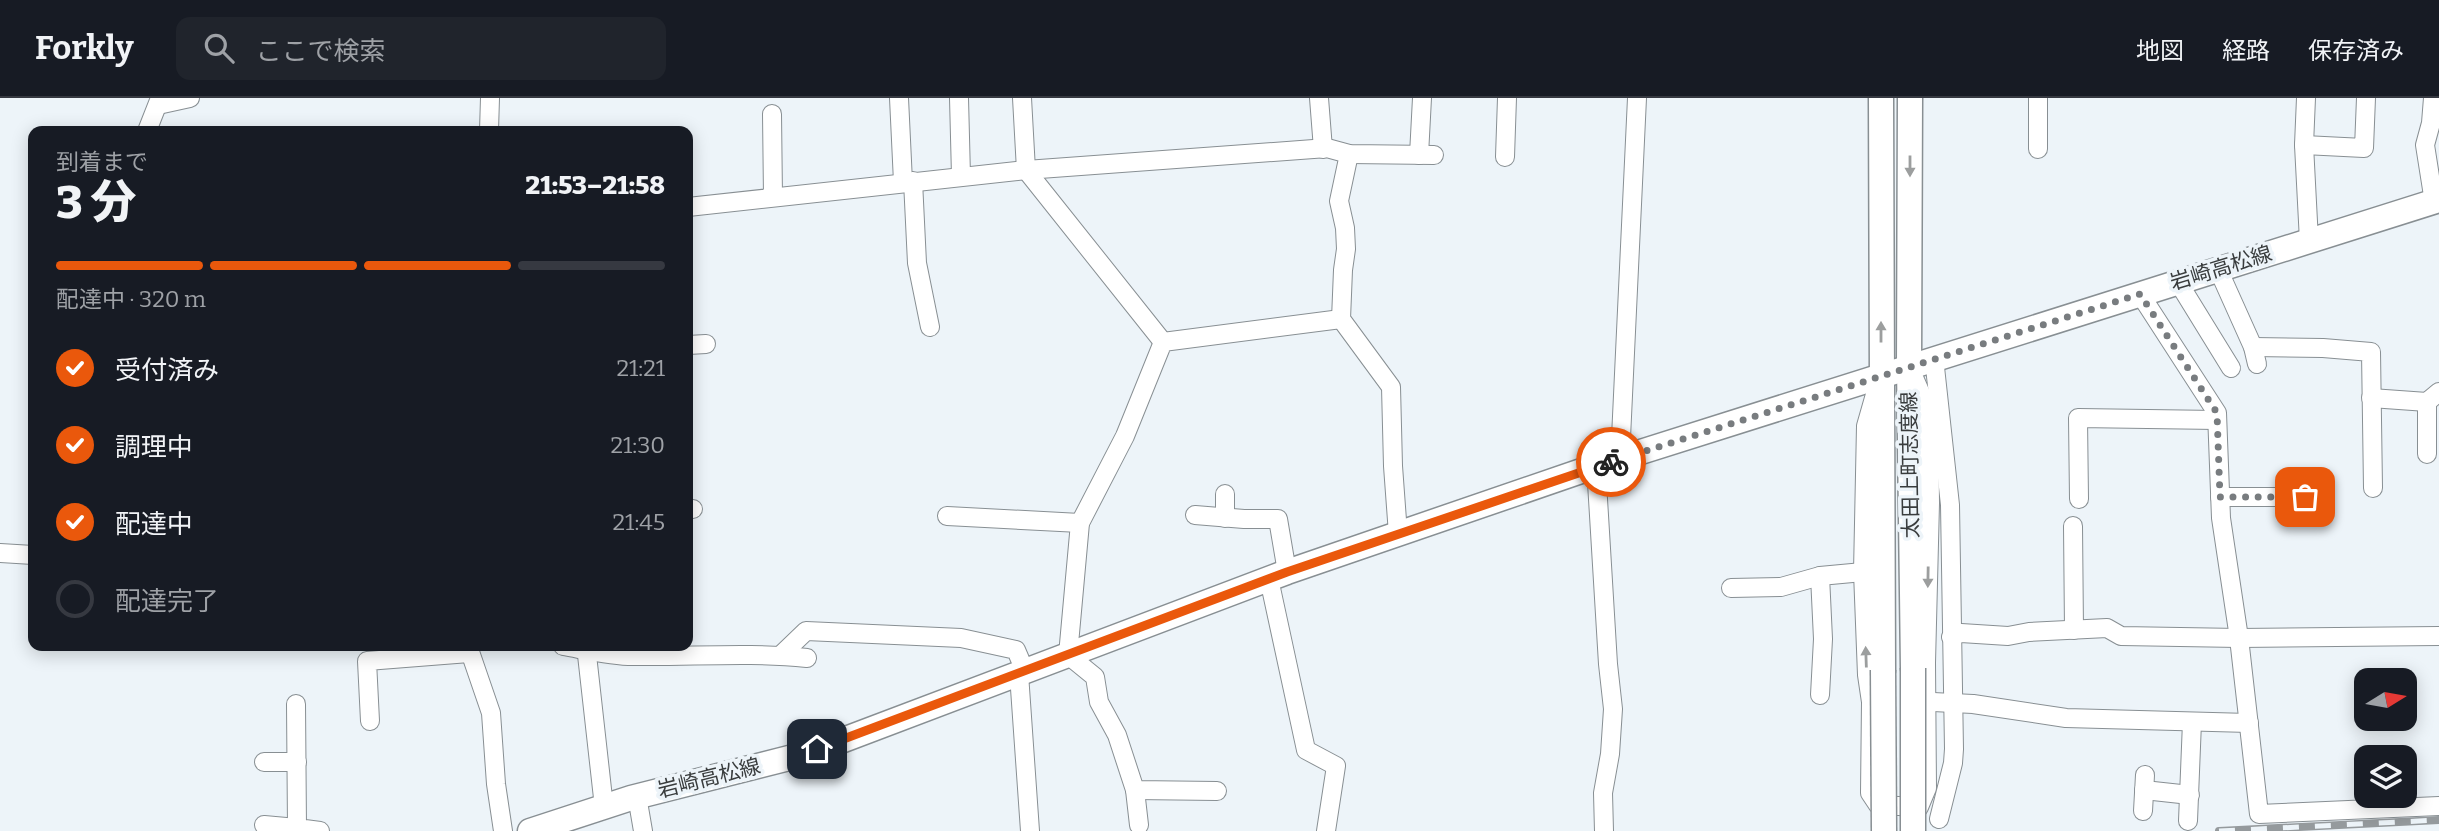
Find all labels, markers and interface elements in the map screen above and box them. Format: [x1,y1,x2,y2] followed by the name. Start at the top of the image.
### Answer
[176,17,666,80] search box
[35,28,134,68] text: Forkly
[200,29,238,67] icon: search
[256,36,386,67] text: ここで検索
[2136,37,2184,65] text: 地図
[2222,37,2270,65] text: 経路
[2308,37,2404,65] text: 保存済み
[56,148,148,176] text: 到着まで
[1904,155,1916,177] one-way arrow
[525,170,665,201] text: 21:53–21:58
[56,175,136,230] text: 3 分
[2167,240,2275,296] street label: 岩崎高松線
[56,285,206,313] text: 配達中 · 320 m
[1875,321,1887,343] one-way arrow
[56,349,94,387] icon: check
[616,354,665,382] text: 21:21
[115,355,219,386] text: 受付済み
[1896,391,1924,539] street label: 太田上町志度線
[56,426,94,464] icon: check
[1576,427,1646,497] courier
[610,431,665,459] text: 21:30
[115,432,193,463] text: 調理中
[1592,443,1630,481] icon: bike
[2275,467,2335,527] pin
[2286,478,2324,516] icon: bag
[56,503,94,541] icon: check
[613,508,665,536] text: 21:45
[115,509,193,540] text: 配達中
[1922,567,1934,589] one-way arrow
[115,586,219,617] text: 配達完了
[1861,646,1872,668] one-way arrow
[2354,668,2417,732] north arrow
[2354,668,2417,808] map controls
[787,719,847,779] pin
[798,730,836,768] icon: home
[2354,745,2417,808] button: layers
[655,753,763,803] street label: 岩崎高松線

